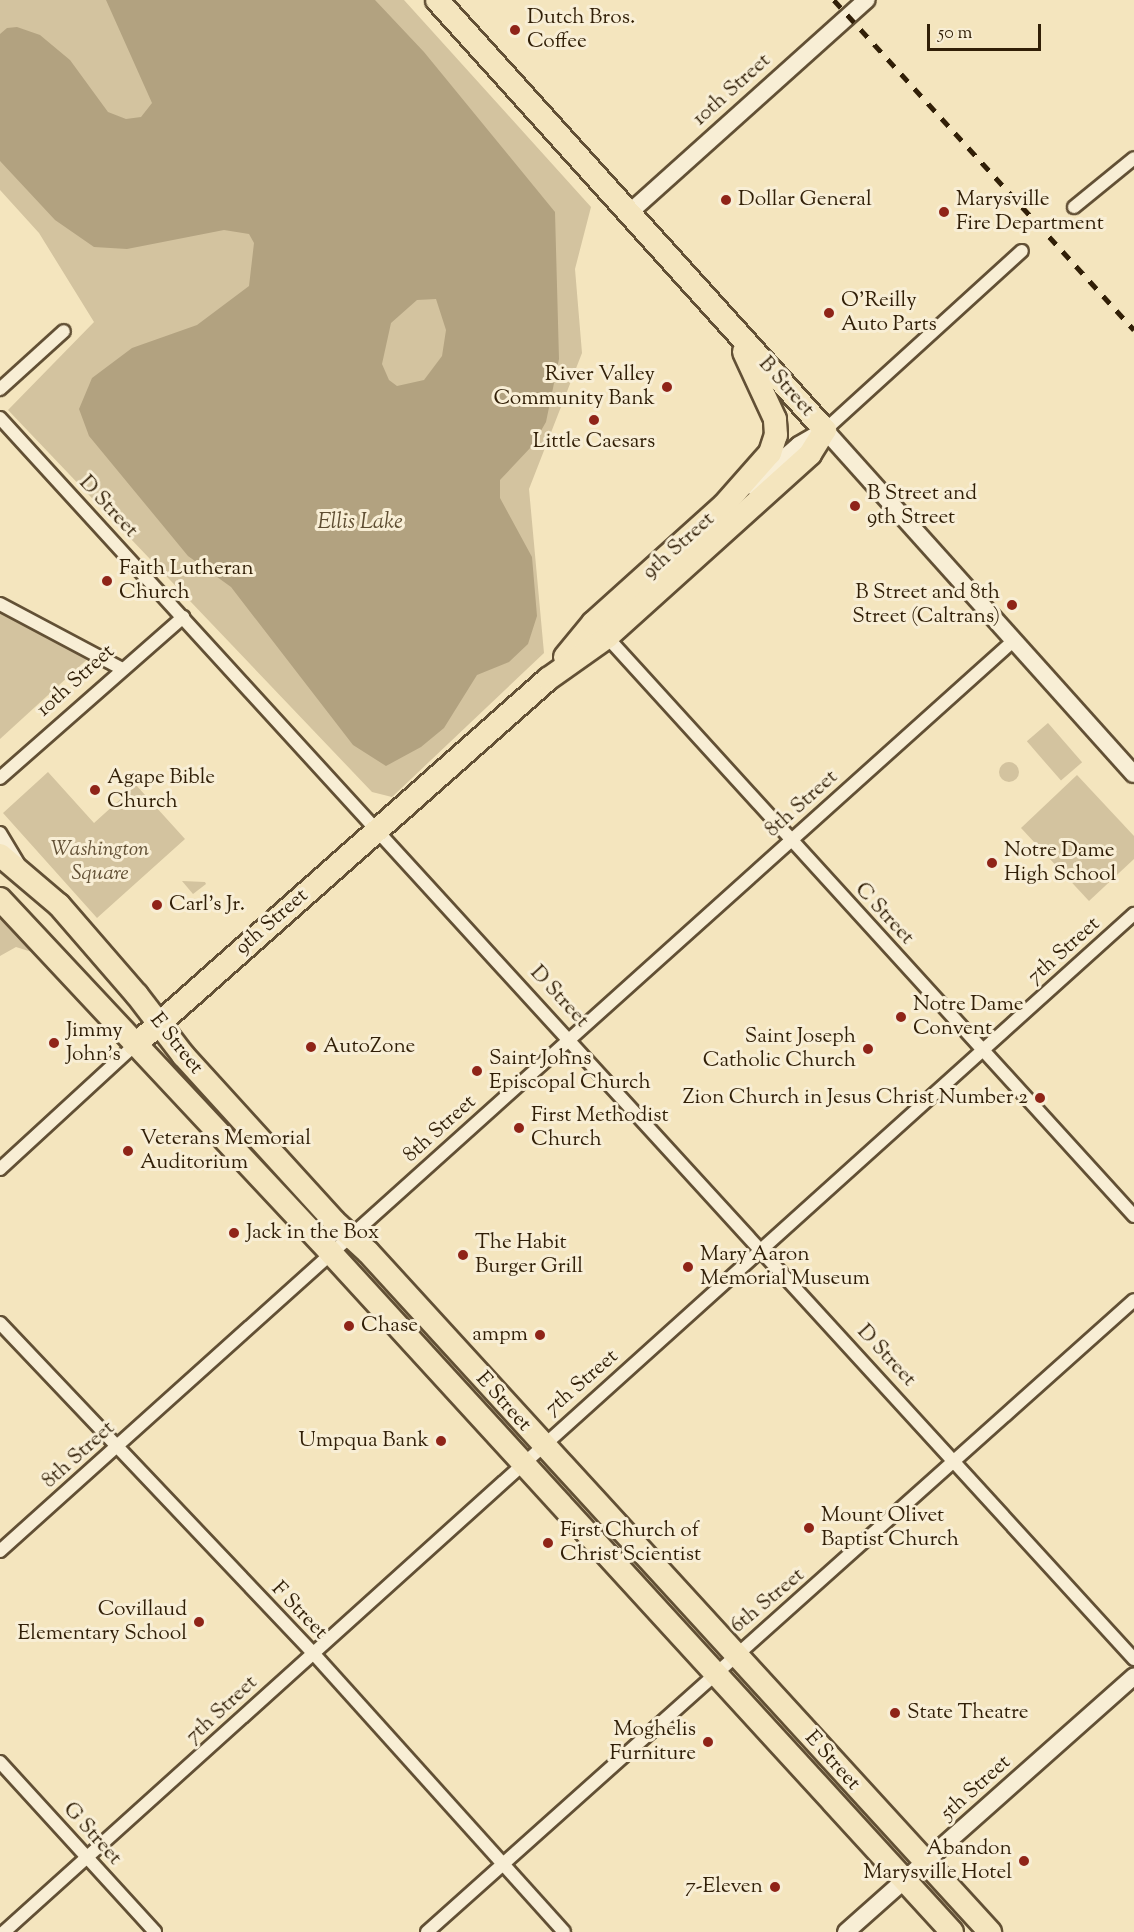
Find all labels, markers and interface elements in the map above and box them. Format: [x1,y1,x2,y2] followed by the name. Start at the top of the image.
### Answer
[527,5,635,55] place label: Dutch Bros. Coffee
[930,12,1044,50] scale bar
[938,21,972,47] text: 50 m
[508,23,522,37] marker: Dutch Bros. Coffee
[688,48,776,132] street label: 10th Street
[738,187,872,213] place label: Dollar General
[956,187,1104,237] place label: Marysville Fire Department
[719,193,733,207] marker: Dollar General
[937,205,951,219] marker: Marysville Fire Department
[841,288,937,338] place label: O'Reilly Auto Parts
[822,306,836,320] marker: O'Reilly Auto Parts
[753,352,819,422] street label: B Street
[493,362,655,412] place label: River Valley Community Bank
[660,380,674,394] marker: River Valley Community Bank
[587,413,601,427] marker: Little Caesars
[533,429,655,455] place label: Little Caesars
[73,471,143,543] street label: D Street
[867,481,977,531] place label: B Street and 9th Street
[848,499,862,513] marker: B Street and 9th Street
[638,507,720,585] street label: 9th Street
[317,511,403,537] water label: Ellis Lake
[119,556,254,606] place label: Faith Lutheran Church
[100,574,114,588] marker: Faith Lutheran Church
[852,580,1000,630] place label: B Street and 8th Street (Caltrans)
[1005,598,1019,612] marker: B Street and 8th Street (Caltrans)
[32,639,120,723] street label: 10th Street
[107,765,215,815] place label: Agape Bible Church
[761,765,843,843] street label: 8th Street
[88,783,102,797] marker: Agape Bible Church
[51,837,149,887] park label: Washington Square
[1004,838,1116,888] place label: Notre Dame High School
[985,856,999,870] marker: Notre Dame High School
[849,878,919,950] street label: C Street
[230,884,314,960] street label: 9th Street
[169,892,245,918] place label: Carl's Jr.
[150,898,164,912] marker: Carl's Jr.
[1023,912,1105,990] street label: 7th Street
[524,961,594,1033] street label: D Street
[913,992,1023,1042] place label: Notre Dame Convent
[144,1008,208,1080] street label: E Street
[894,1010,908,1024] marker: Notre Dame Convent
[66,1018,123,1068] place label: Jimmy John's
[703,1024,856,1074] place label: Saint Joseph Catholic Church
[323,1034,415,1060] place label: AutoZone
[47,1036,61,1050] marker: Jimmy John's
[304,1040,318,1054] marker: AutoZone
[861,1042,875,1056] marker: Saint Joseph Catholic Church
[489,1046,651,1096] place label: Saint Johns Episcopal Church
[470,1064,484,1078] marker: Saint Johns Episcopal Church
[683,1085,1028,1111] place label: Zion Church in Jesus Christ Number 2
[399,1090,481,1168] street label: 8th Street
[1033,1091,1047,1105] marker: Zion Church in Jesus Christ Number 2
[531,1103,669,1153] place label: First Methodist Church
[512,1121,526,1135] marker: First Methodist Church
[140,1126,311,1176] place label: Veterans Memorial Auditorium
[121,1144,135,1158] marker: Veterans Memorial Auditorium
[246,1220,379,1246] place label: Jack in the Box
[227,1226,241,1240] marker: Jack in the Box
[475,1230,583,1280] place label: The Habit Burger Grill
[700,1242,870,1292] place label: Mary Aaron Memorial Museum
[456,1248,470,1262] marker: The Habit Burger Grill
[681,1260,695,1274] marker: Mary Aaron Memorial Museum
[361,1313,418,1339] place label: Chase
[342,1319,356,1333] marker: Chase
[851,1320,921,1392] street label: D Street
[472,1322,528,1348] place label: ampm
[533,1328,547,1342] marker: ampm
[540,1344,624,1422] street label: 7th Street
[470,1367,536,1437] street label: E Street
[38,1416,120,1494] street label: 8th Street
[299,1428,429,1454] place label: Umpqua Bank
[434,1434,448,1448] marker: Umpqua Bank
[821,1503,959,1553] place label: Mount Olivet Baptist Church
[560,1518,701,1568] place label: First Church of Christ Scientist
[802,1521,816,1535] marker: Mount Olivet Baptist Church
[541,1536,555,1550] marker: First Church of Christ Scientist
[726,1563,810,1639] street label: 6th Street
[266,1577,332,1645] street label: F Street
[18,1597,187,1647] place label: Covillaud Elementary School
[192,1615,206,1629] marker: Covillaud Elementary School
[181,1671,263,1749] street label: 7th Street
[907,1700,1029,1726] place label: State Theatre
[888,1706,902,1720] marker: State Theatre
[610,1717,696,1767] place label: Moghelis Furniture
[799,1726,865,1796] street label: E Street
[701,1735,715,1749] marker: Moghelis Furniture
[936,1750,1016,1826] street label: 5th Street
[57,1797,127,1871] street label: G Street
[863,1836,1012,1886] place label: Abandon Marysville Hotel
[1017,1854,1031,1868] marker: Abandon Marysville Hotel
[685,1874,763,1900] place label: 7-Eleven
[768,1880,782,1894] marker: 7-Eleven

